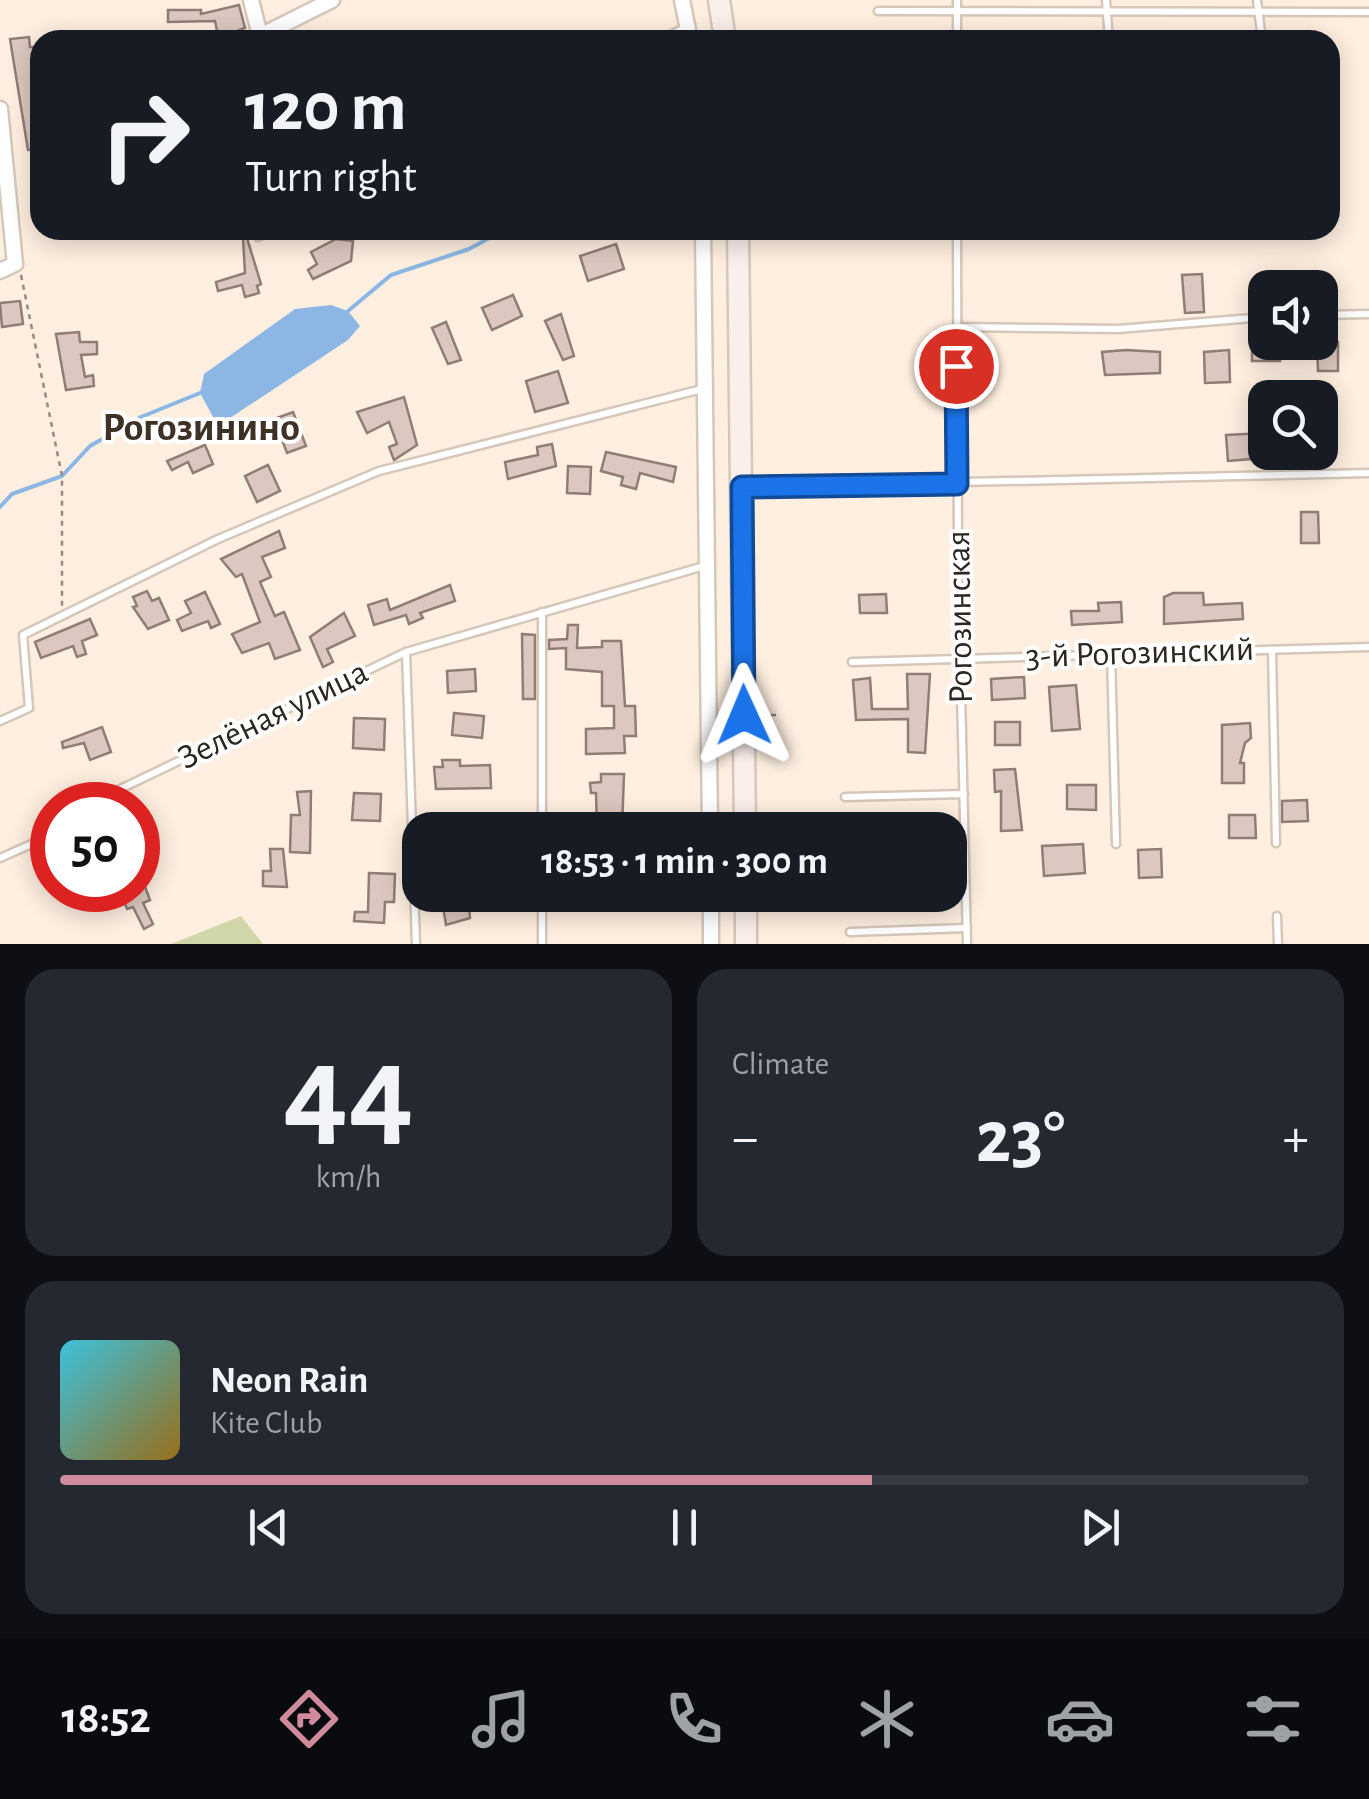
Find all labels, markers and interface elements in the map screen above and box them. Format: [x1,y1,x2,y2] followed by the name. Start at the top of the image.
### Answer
[80,70,210,200] icon: right
[245,73,407,143] text: 120 m
[245,155,417,200] text: Turn right
[1248,270,1338,470] map controls
[1248,270,1338,360] button: sound
[914,324,999,409] pin
[929,339,984,394] icon: arrive
[1248,380,1338,470] button: search
[102,408,300,448] district label: Рогозинино
[941,530,979,704] street label: Рогозинская
[1025,632,1255,674] street label: 3-й Рогозинский
[173,654,373,776] street label: Зелёная улица
[692,663,796,767] position arrow
[30,782,160,912] speed limit sign: 50
[541,843,828,881] text: 18:53 · 1 min · 300 m
[283,1028,414,1158] text: 44
[732,1048,829,1080] text: Climate
[976,1101,1065,1176] text: 23°
[732,1111,758,1166] text: −
[1283,1111,1309,1166] text: +
[315,1161,382,1193] text: km/h
[210,1362,368,1400] text: Neon Rain
[210,1407,322,1439] text: Kite Club
[241,1500,296,1555] icon: previous
[657,1500,712,1555] icon: pause
[1073,1500,1128,1555] icon: next
[274,1684,344,1754] icon: directions
[466,1684,536,1754] icon: music
[659,1684,729,1754] icon: phone
[852,1684,922,1754] icon: climate
[1045,1684,1115,1754] icon: car
[1238,1684,1308,1754] icon: filters
[61,1696,151,1741] text: 18:52

